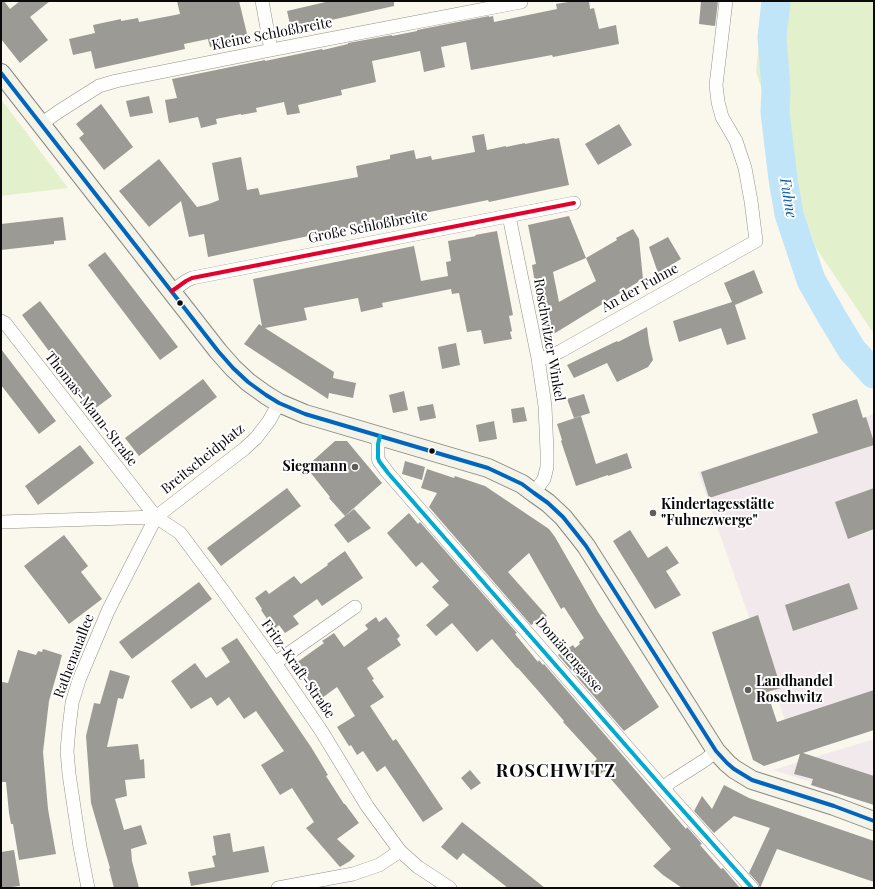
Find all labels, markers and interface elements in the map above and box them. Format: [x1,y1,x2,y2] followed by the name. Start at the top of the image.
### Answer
[210,14,334,54] street label: Kleine Schloßbreite
[776,177,800,219] water label: Fuhne
[307,207,429,247] street label: Große Schloßbreite
[599,260,681,316] street label: An der Fuhne
[530,277,568,403] street label: Roschwitzer Winkel
[175,298,185,308] unlabelled marker
[41,348,141,470] street label: Thomas-Mann-Straße
[158,420,248,498] street label: Breitscheidplatz
[427,446,437,456] unlabelled marker
[283,459,347,475] place label: Siegmann
[350,462,360,472] marker: Siegmann
[661,497,774,530] place label: Kindertagesstätte "Fuhnezwerge"
[648,508,658,518] marker: Kindertagesstätte "Fuhnezwerge"
[50,612,98,700] street label: Rathenauallee
[532,614,606,696] street label: Domänengasse
[258,616,338,722] street label: Fritz-Kraft-Straße
[756,674,833,706] place label: Landhandel Roschwitz
[743,685,753,695] marker: Landhandel Roschwitz
[496,760,616,782] district label: ROSCHWITZ

